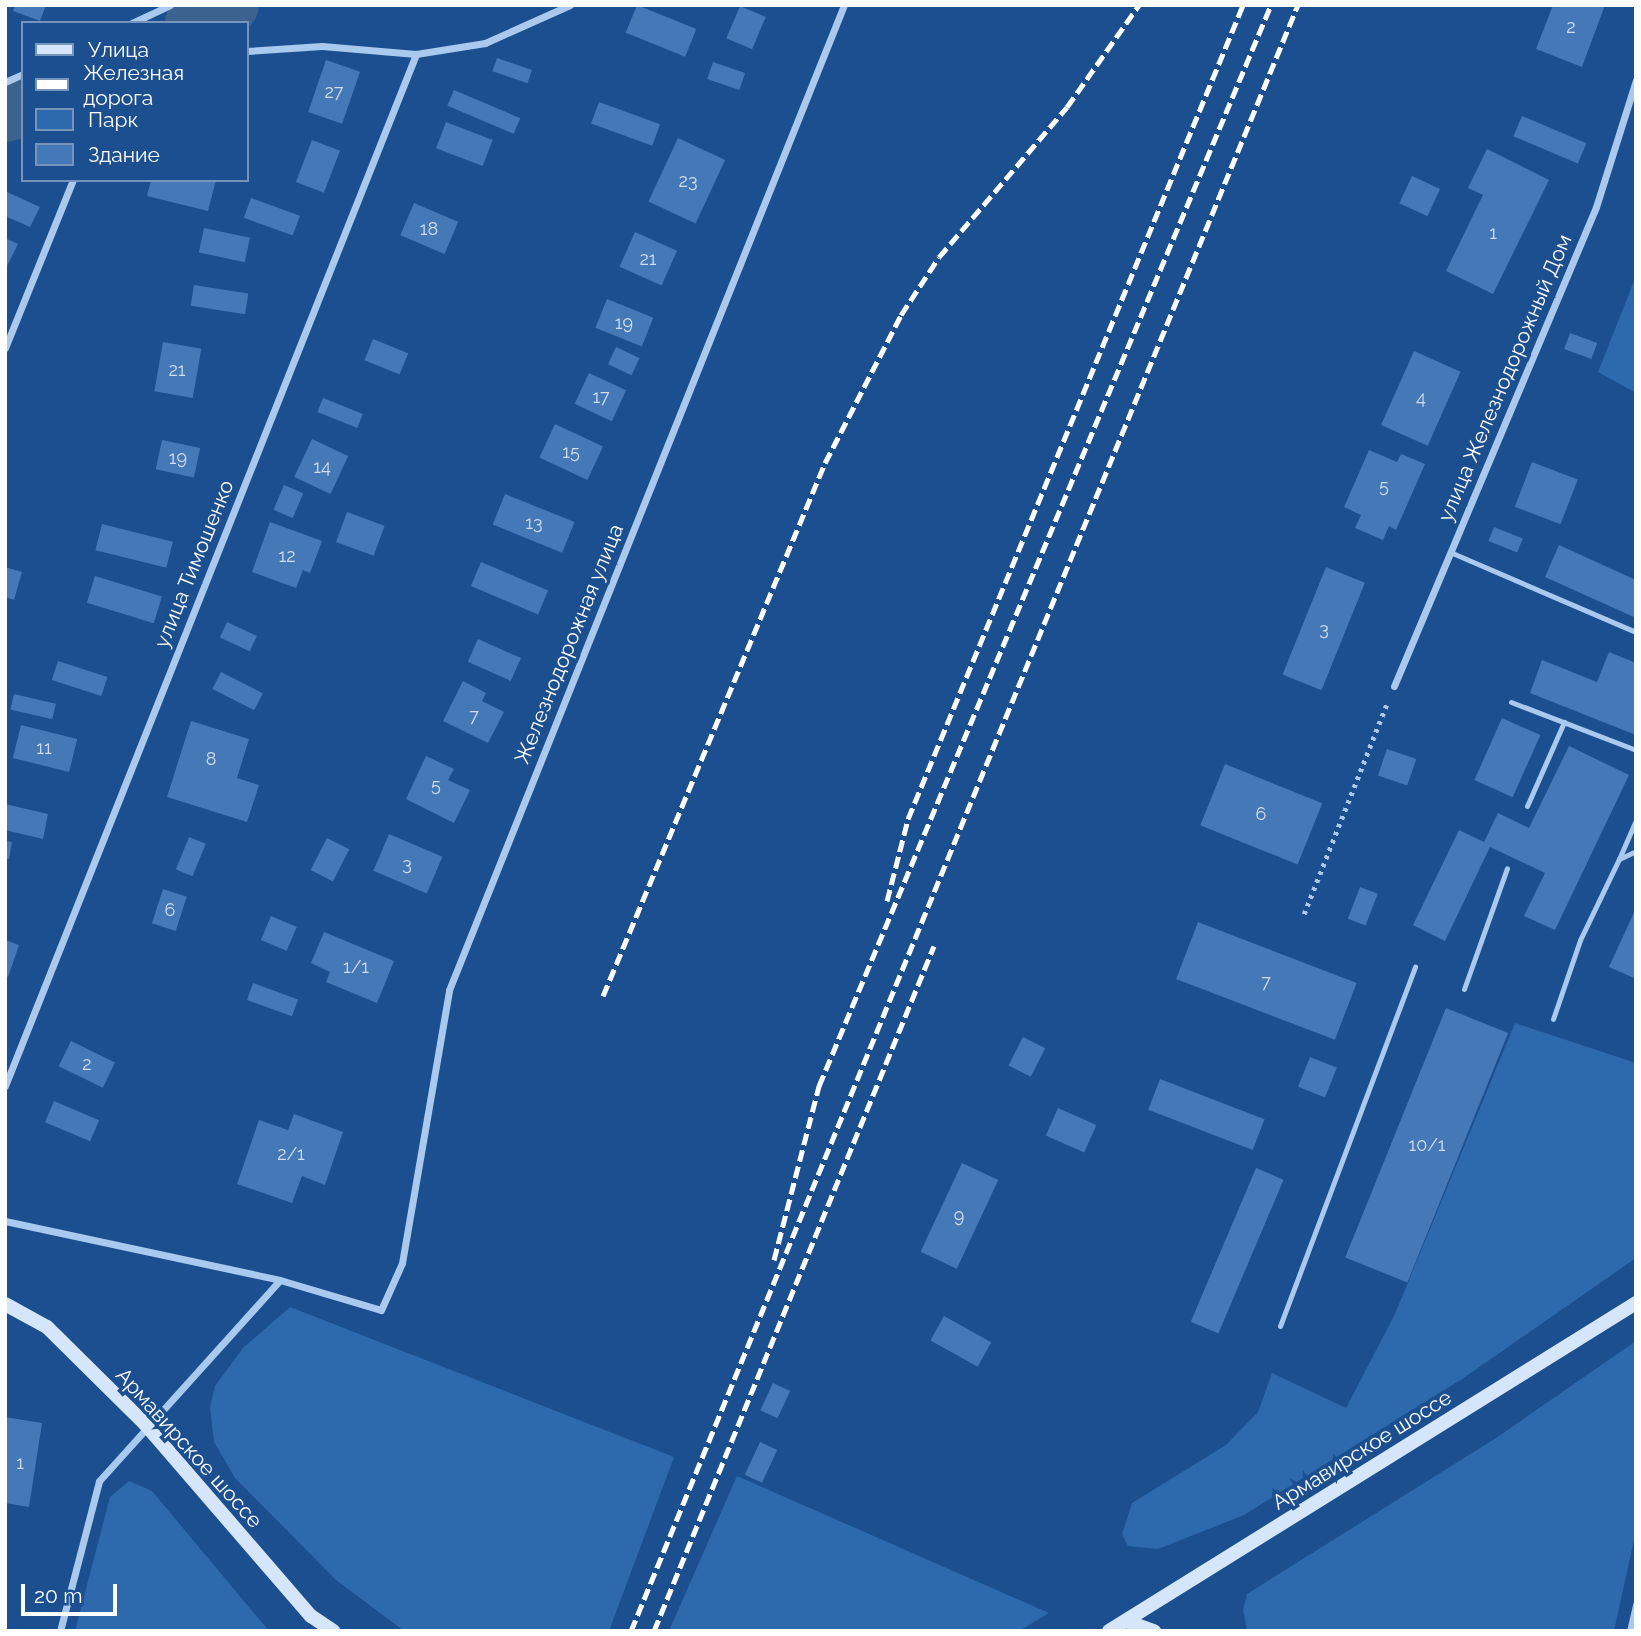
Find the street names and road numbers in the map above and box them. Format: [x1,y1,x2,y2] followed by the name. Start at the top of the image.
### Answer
[1433,231,1577,525] street label: улица Железнодорожный Дом
[149,476,239,652] street label: улица Тимошенко
[509,520,629,768] street label: Железнодорожная улица
[111,1363,267,1533] street label: Армавирское шоссе
[1268,1385,1456,1515] street label: Армавирское шоссе

